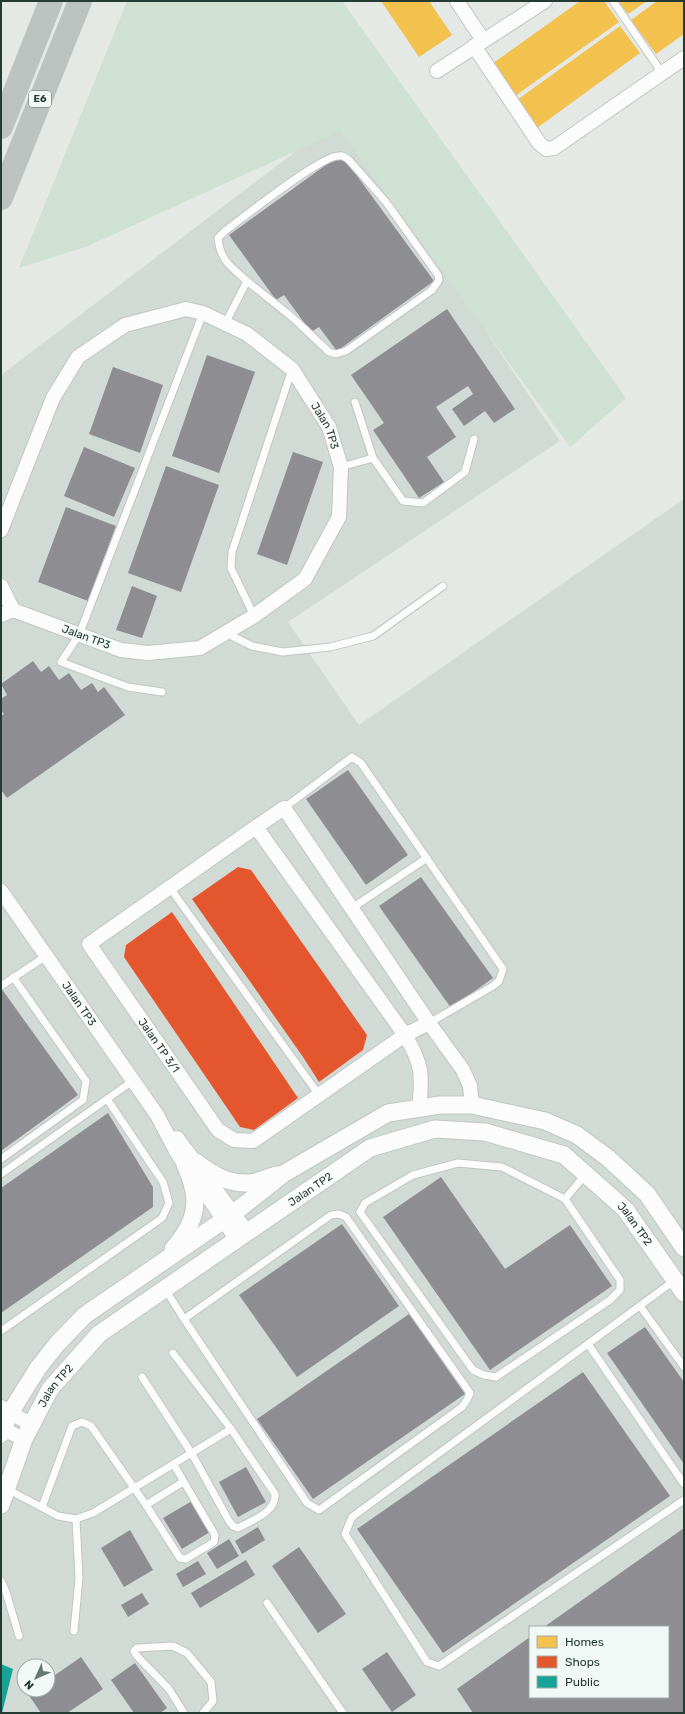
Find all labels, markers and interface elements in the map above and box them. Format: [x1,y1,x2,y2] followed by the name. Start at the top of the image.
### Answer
[29,91,51,107] road number: E6
[308,400,342,451] street label: Jalan TP3
[60,622,112,652] street label: Jalan TP3
[59,979,99,1028] street label: Jalan TP3
[136,1015,183,1075] street label: Jalan TP 3/1
[286,1169,335,1209] street label: Jalan TP2
[615,1199,655,1248] street label: Jalan TP2
[35,1361,76,1409] street label: Jalan TP2
[529,1626,669,1698] legend
[565,1635,604,1649] text: Homes
[565,1655,600,1669] text: Shops
[16,1658,56,1698] north arrow
[565,1675,600,1689] text: Public
[22,1677,37,1692] text: N

